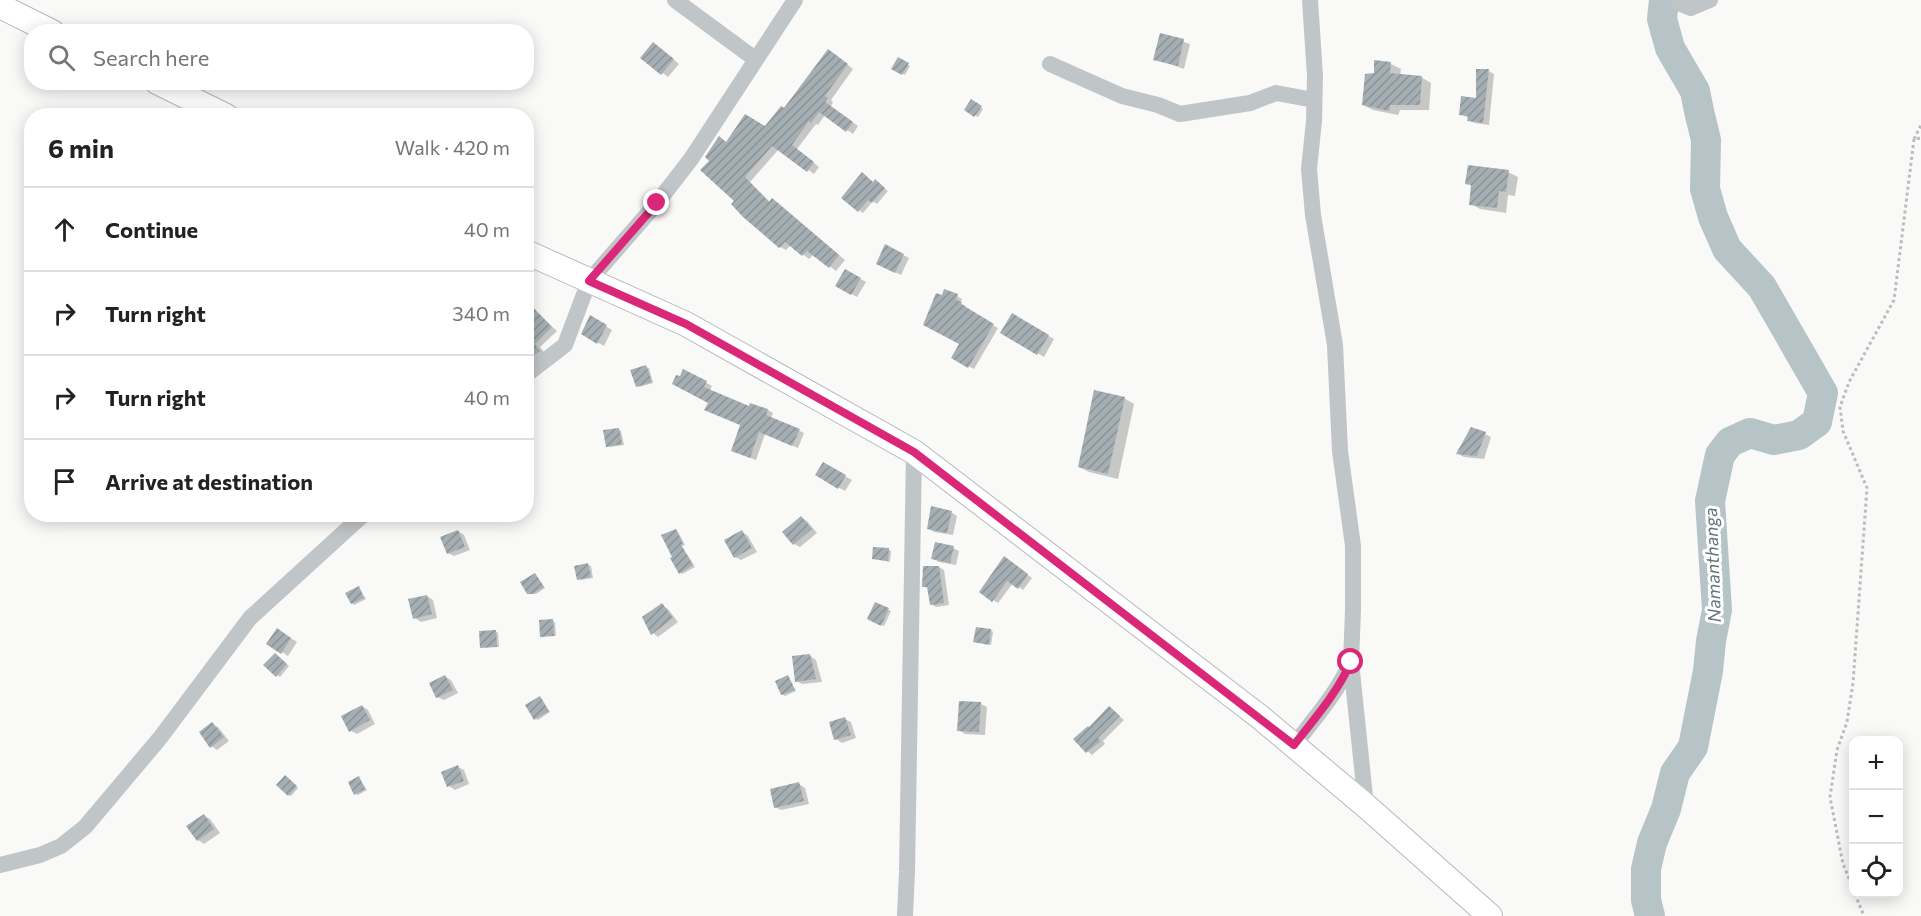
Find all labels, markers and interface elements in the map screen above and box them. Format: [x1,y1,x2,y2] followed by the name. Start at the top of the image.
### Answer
[24,24,534,90] search box
[45,41,78,74] icon: search
[93,44,209,71] text: Search here
[48,132,114,163] text: 6 min
[395,135,510,159] text: Walk · 420 m
[643,189,669,215] route end
[48,213,81,246] icon: ahead
[105,216,198,243] text: Continue
[464,217,510,241] text: 40 m
[48,297,81,330] icon: right
[105,300,206,327] text: Turn right
[452,301,510,325] text: 340 m
[48,381,81,414] icon: right
[105,384,206,411] text: Turn right
[464,385,510,409] text: 40 m
[48,465,81,498] icon: arrive
[105,468,313,495] text: Arrive at destination
[1699,507,1725,623] water label: Namanthanga
[1337,648,1363,674] route start
[1849,736,1903,898] map controls
[1849,736,1903,790] button: +
[1849,790,1903,844] button: −
[1849,844,1903,898] button: locate

